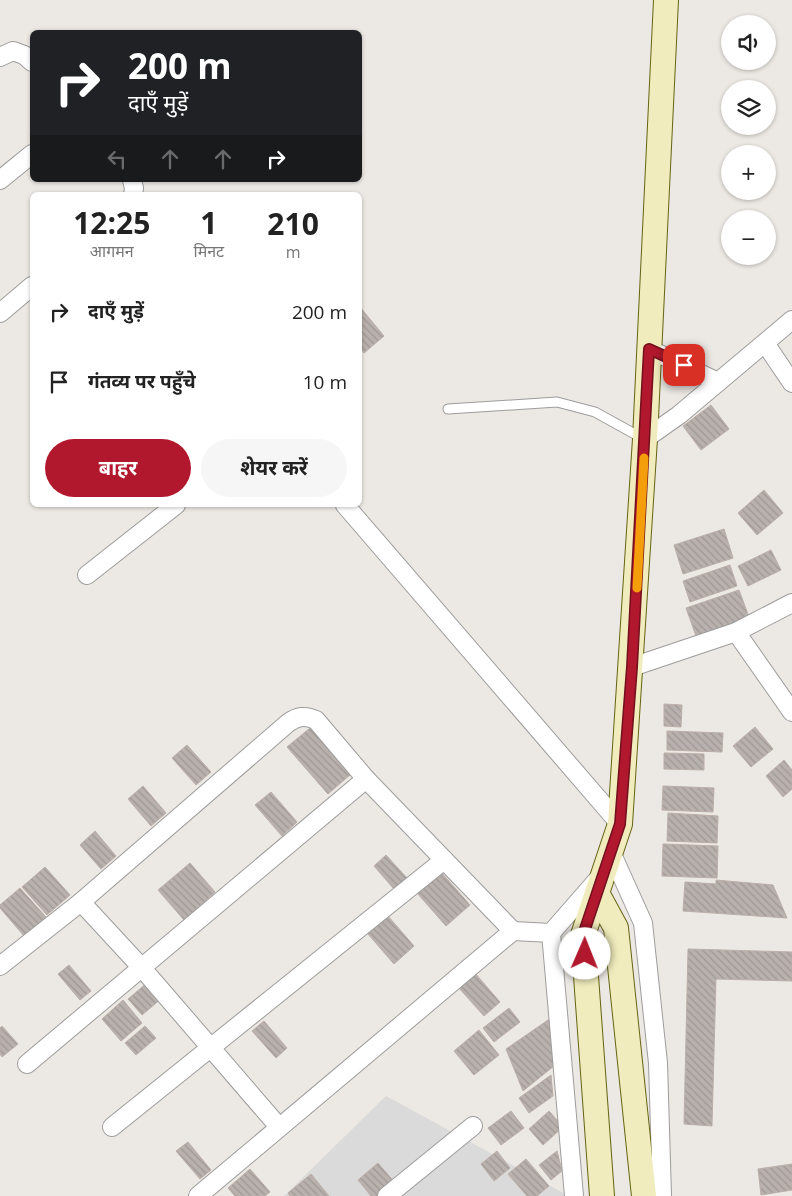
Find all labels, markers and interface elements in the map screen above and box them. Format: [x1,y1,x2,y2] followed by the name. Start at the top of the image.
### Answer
[721,15,776,265] map controls
[721,15,776,70] button: sound
[128,42,232,89] text: 200 m
[45,50,110,115] icon: right
[721,80,776,135] button: layers
[128,87,188,117] text: दाएँ मुड़ें
[103,145,131,173] icon: left
[156,145,184,173] icon: ahead
[209,145,237,173] icon: ahead
[262,145,290,173] icon: right
[721,145,776,200] button: +
[73,202,150,243] text: 12:25
[200,202,217,243] text: 1
[267,203,319,244] text: 210
[721,210,776,265] button: −
[90,240,134,262] text: आगमन
[194,240,224,262] text: मिनट
[286,241,300,263] text: m
[45,298,73,326] icon: right
[88,298,144,324] text: दाएँ मुड़ें
[292,299,347,325] text: 200 m
[663,344,705,386] pin
[670,351,698,379] icon: arrive
[45,368,73,396] icon: arrive
[88,368,196,394] text: गंतव्य पर पहुँचे
[303,369,347,395] text: 10 m
[45,439,191,497] button: बाहर
[201,439,347,497] button: शेयर करें
[558,927,610,979] position arrow

